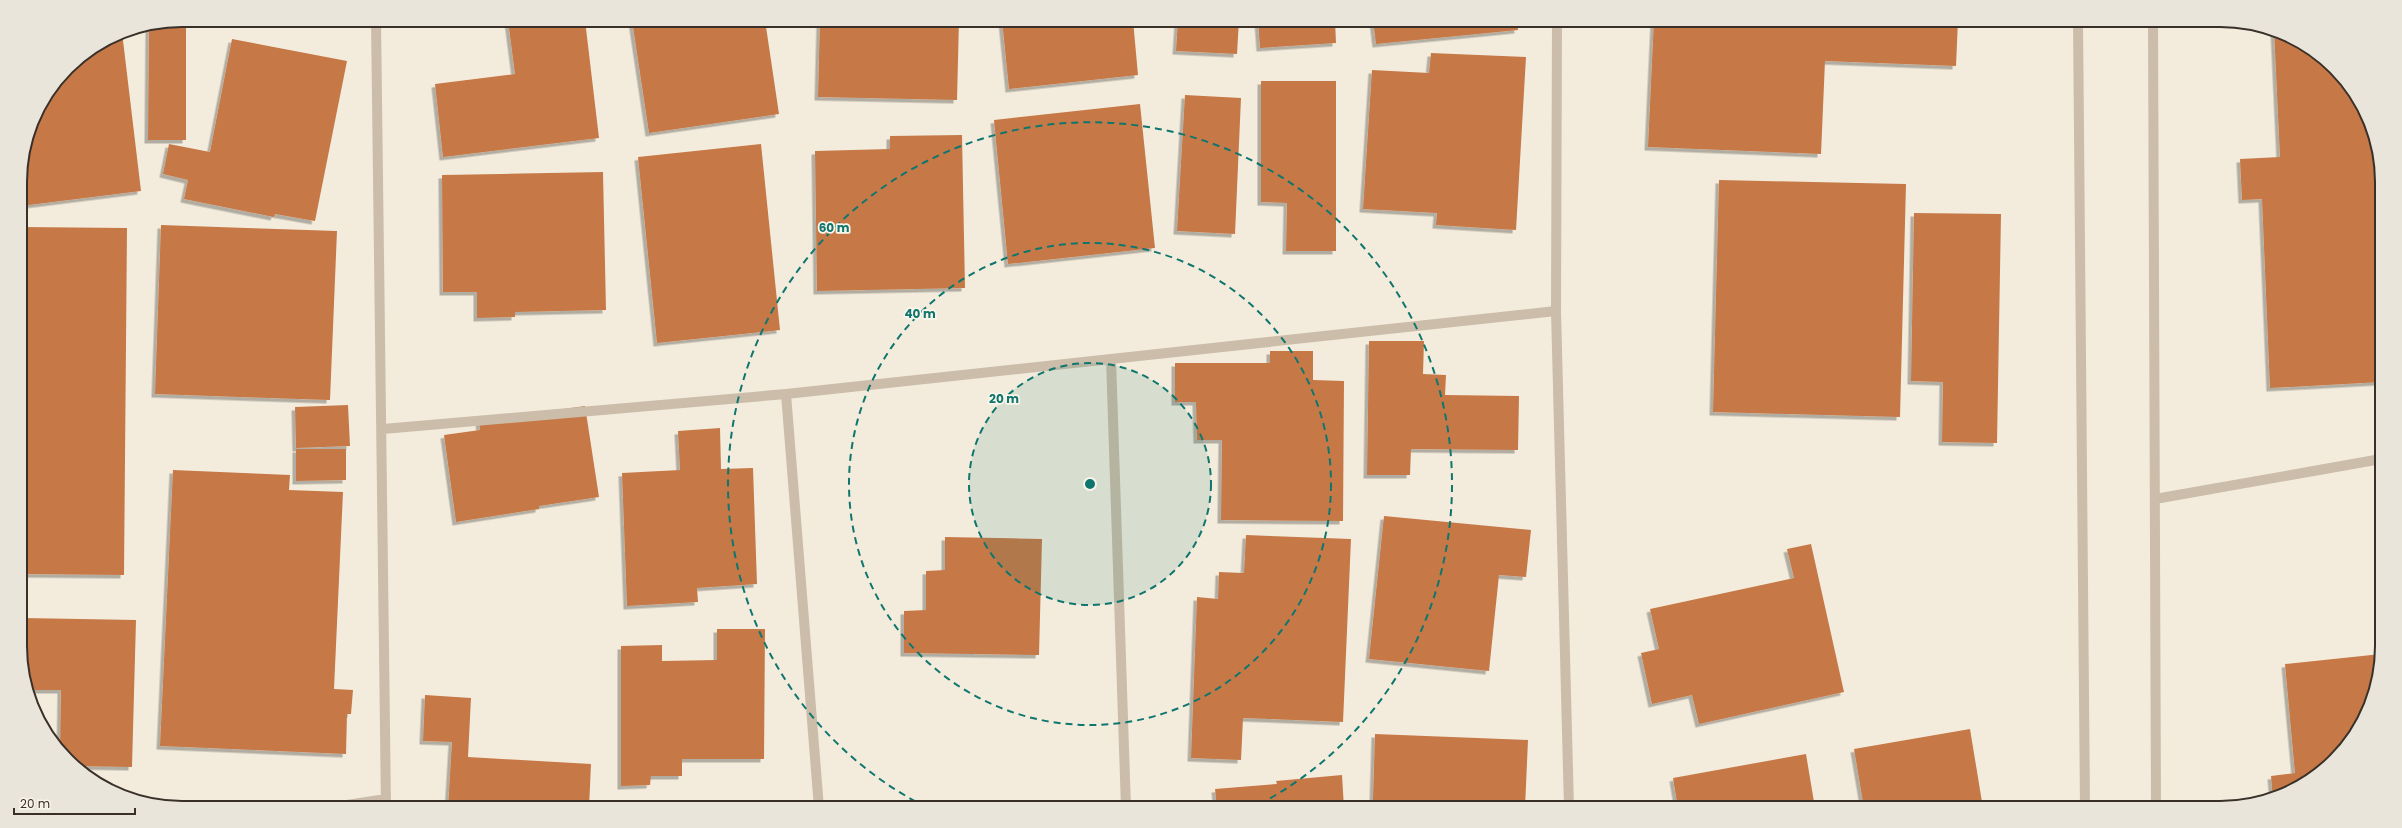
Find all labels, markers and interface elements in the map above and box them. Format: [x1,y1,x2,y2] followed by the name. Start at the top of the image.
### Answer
[819,219,850,236] text: 60 m
[904,305,936,322] text: 40 m
[989,390,1019,407] text: 20 m
[1083,477,1097,491] centre of rings
[14,790,135,816] scale bar
[20,795,50,812] text: 20 m

